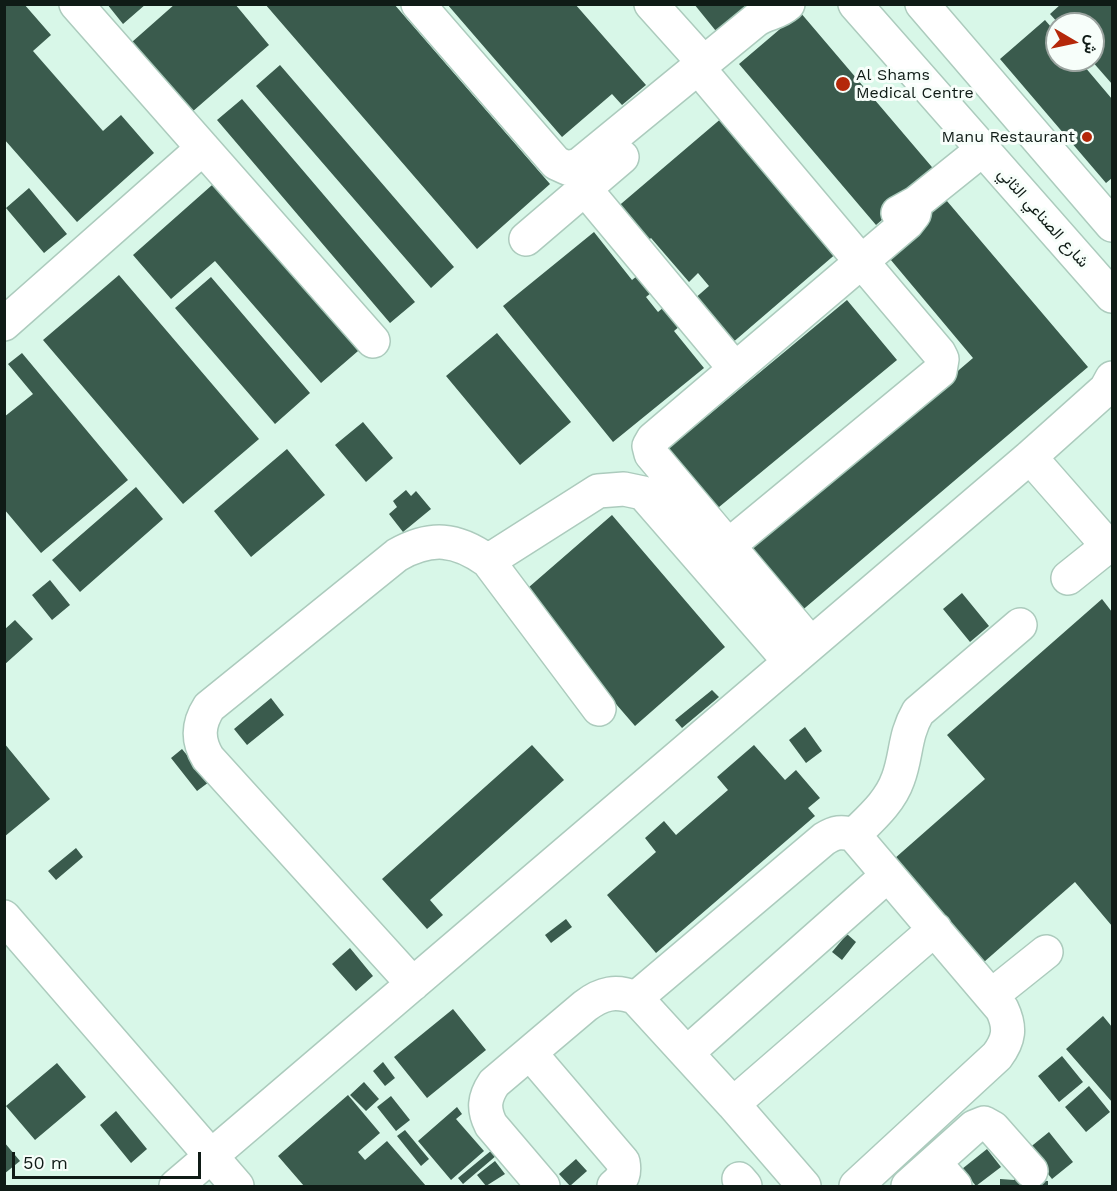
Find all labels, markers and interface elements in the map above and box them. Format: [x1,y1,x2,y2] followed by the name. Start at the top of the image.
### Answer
[1045,12,1105,72] north arrow
[1080,34,1102,56] text: ش
[856,65,974,103] place label: Al Shams Medical Centre
[834,75,852,93] marker: Al Shams Medical Centre
[942,127,1075,147] place label: Manu Restaurant
[1080,130,1094,144] marker: Manu Restaurant
[993,164,1093,272] street label: شارع الصناعي الثاني
[15,1140,204,1178] scale bar
[23,1152,68,1173] text: 50 m

